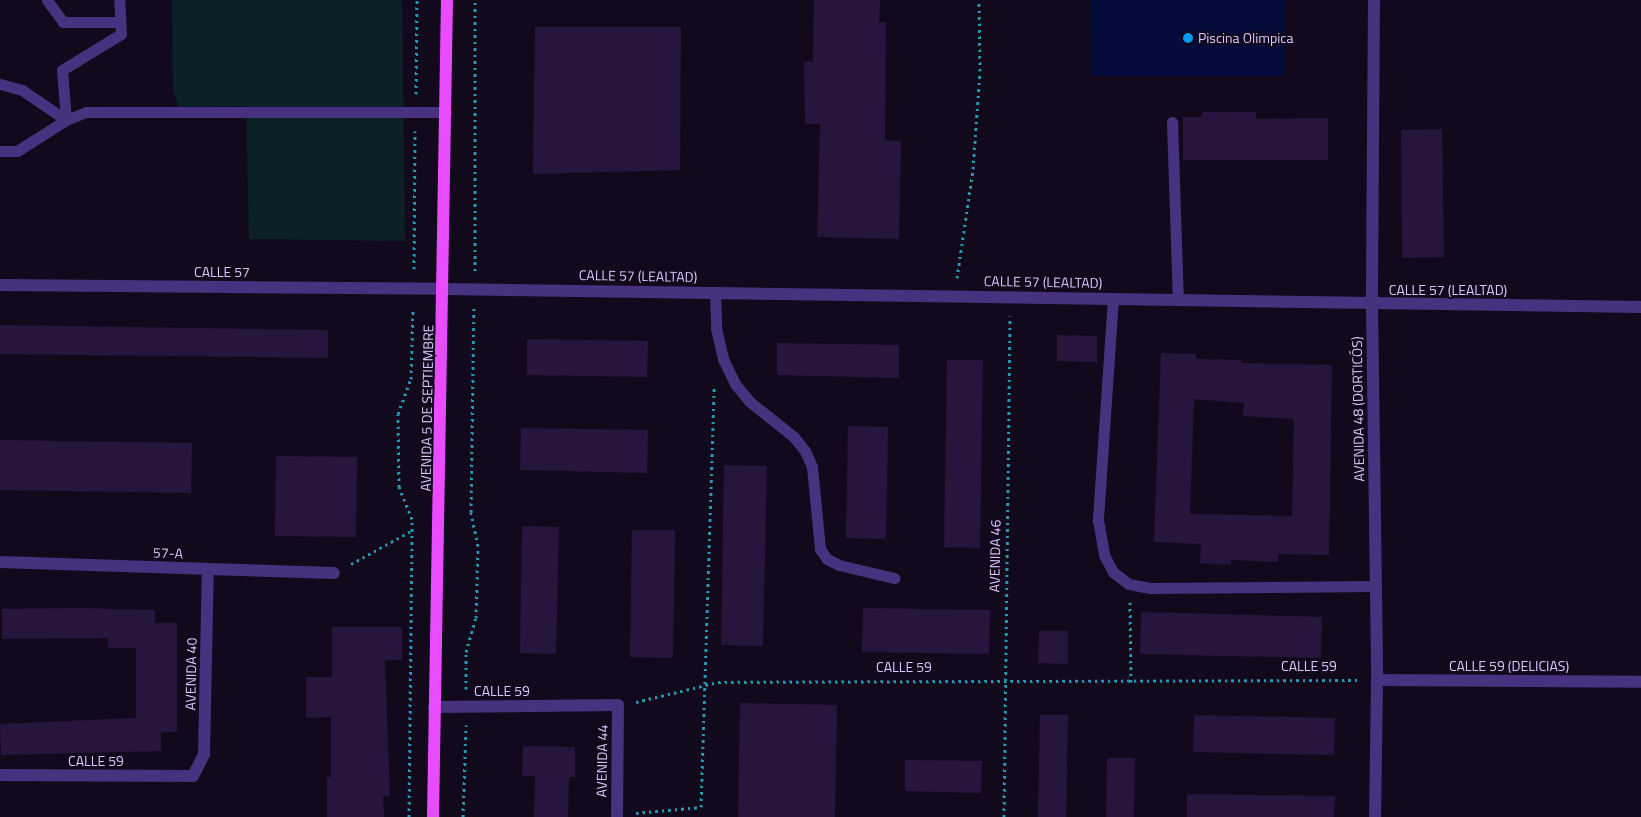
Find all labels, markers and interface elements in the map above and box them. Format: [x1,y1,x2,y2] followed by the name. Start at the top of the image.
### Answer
[1198,30,1293,46] place label: Piscina Olimpica
[1182,32,1194,44] marker: Piscina Olimpica
[194,264,250,280] street label: CALLE 57
[579,267,697,285] street label: CALLE 57 (LEALTAD)
[984,273,1102,291] street label: CALLE 57 (LEALTAD)
[1389,282,1507,298] street label: CALLE 57 (LEALTAD)
[417,325,437,491] street label: AVENIDA 5 DE SEPTIEMBRE
[1348,336,1368,482] street label: AVENIDA 48 (DORTICÓS)
[986,520,1004,592] street label: AVENIDA 46
[153,544,183,562] street label: 57-A
[182,638,200,710] street label: AVENIDA 40
[1281,658,1337,674] street label: CALLE 59
[1449,658,1569,674] street label: CALLE 59 (DELICIAS)
[876,659,932,675] street label: CALLE 59
[474,683,530,699] street label: CALLE 59
[593,725,611,797] street label: AVENIDA 44
[68,753,124,769] street label: CALLE 59

